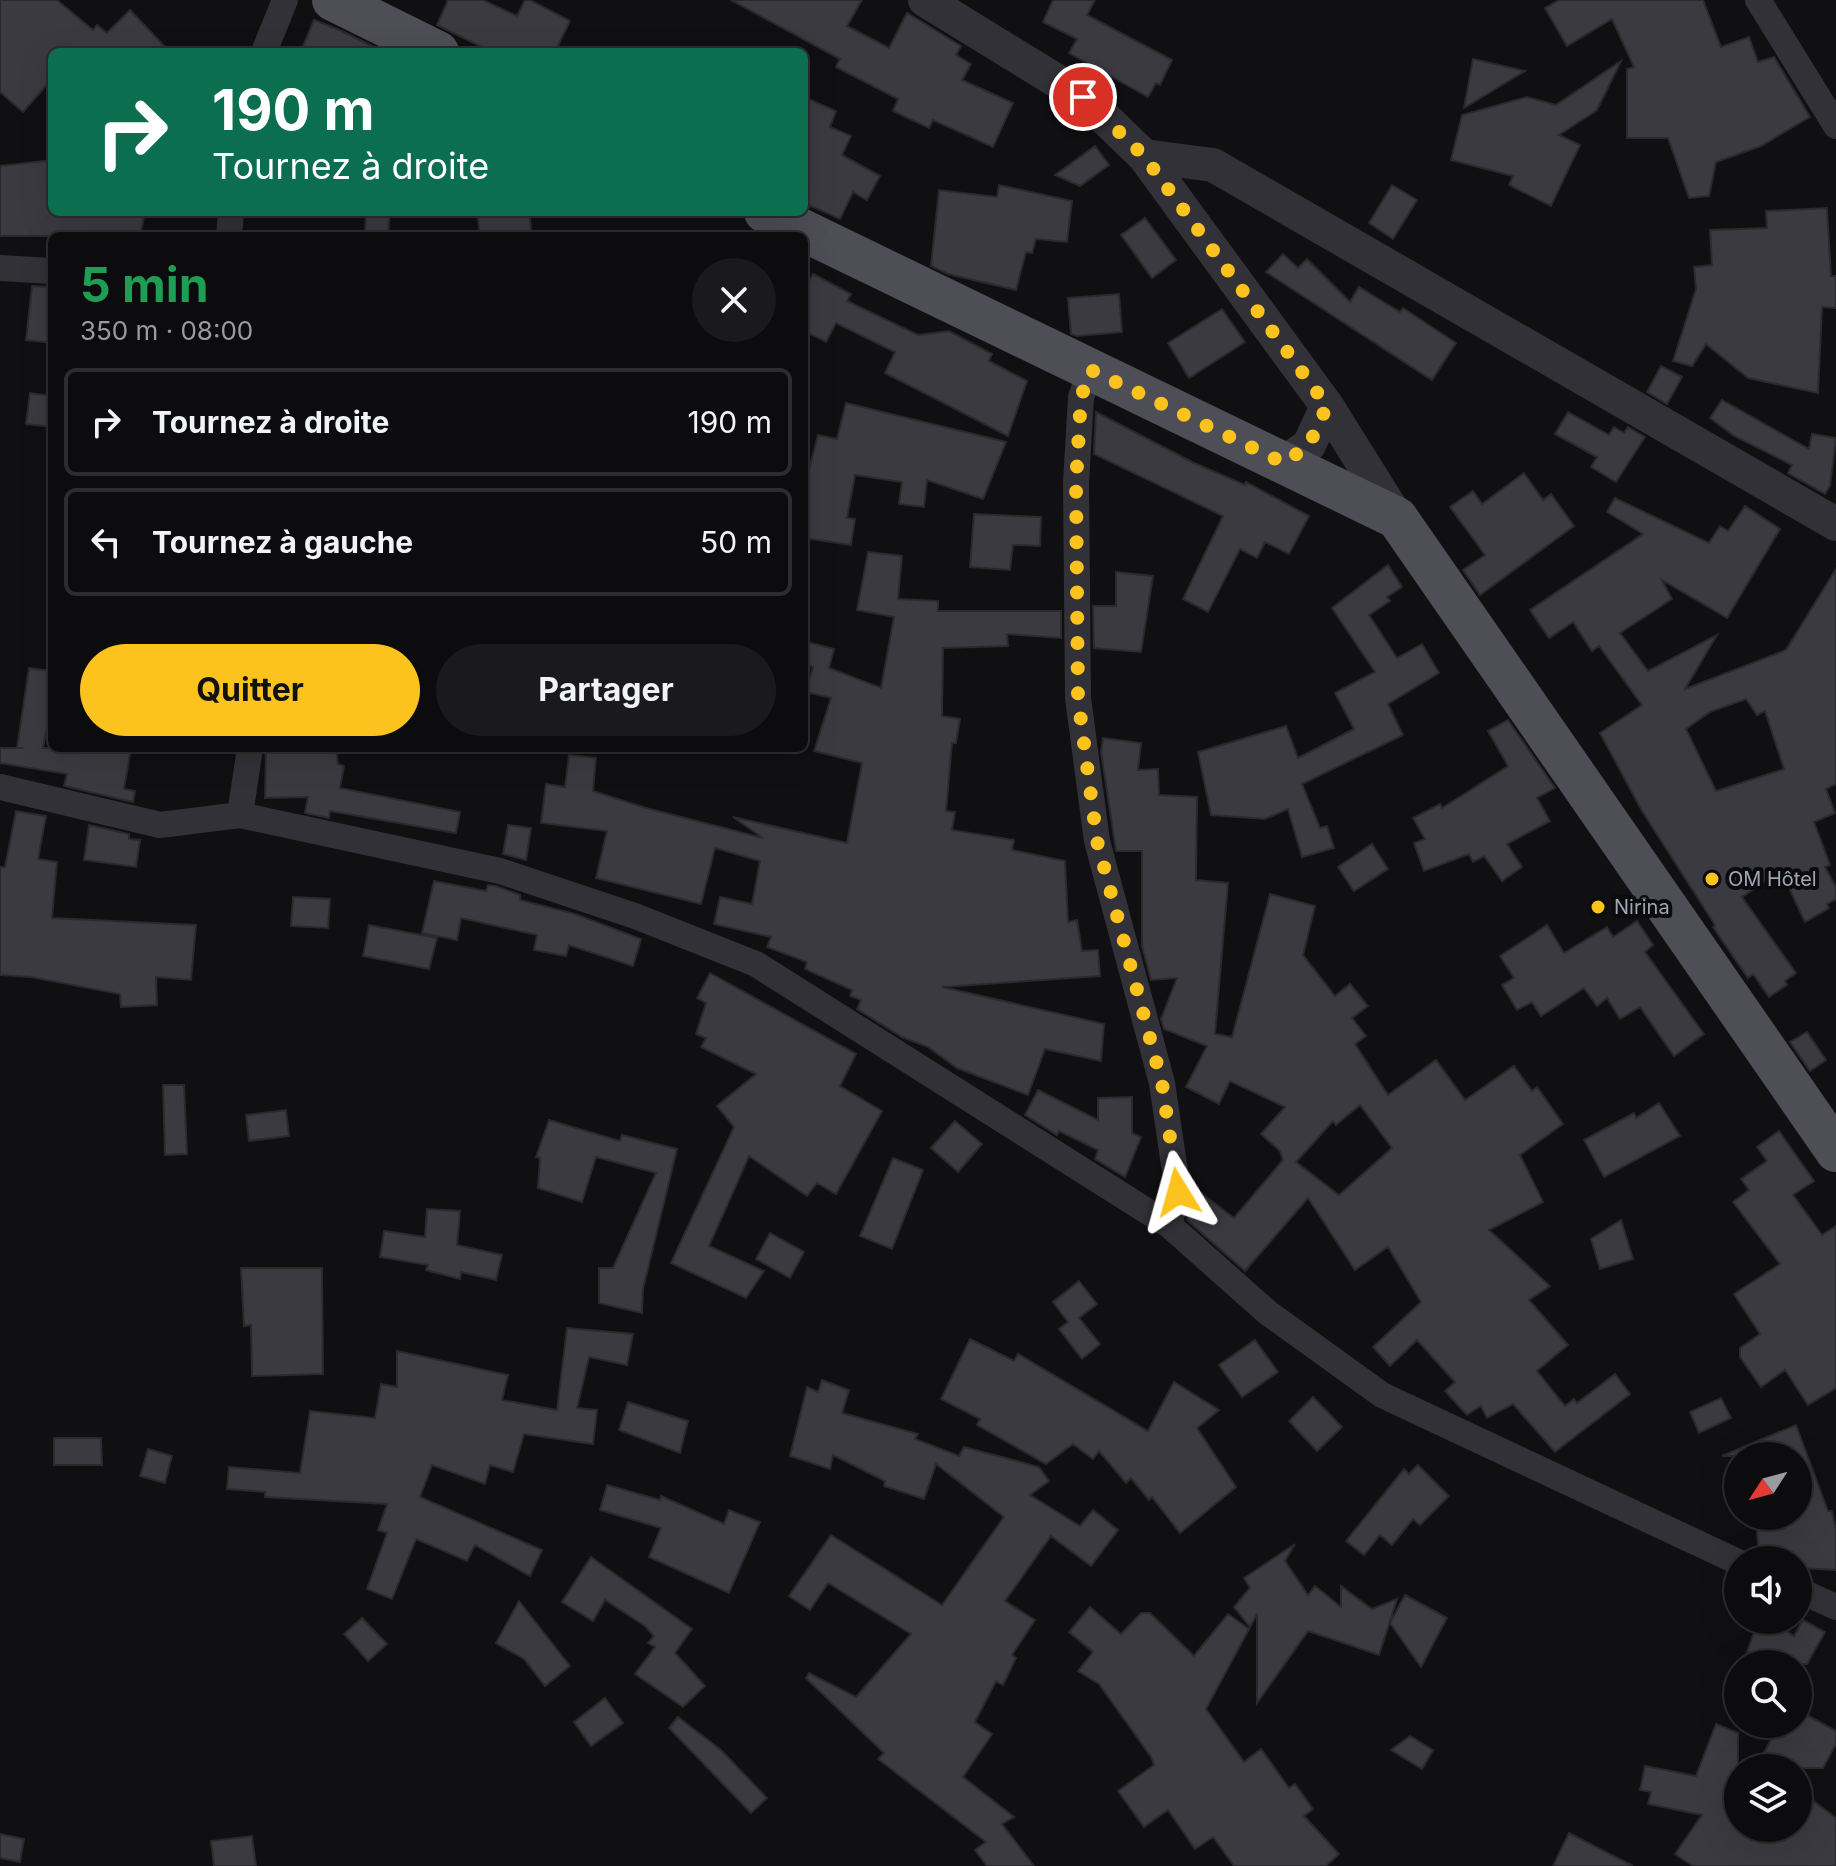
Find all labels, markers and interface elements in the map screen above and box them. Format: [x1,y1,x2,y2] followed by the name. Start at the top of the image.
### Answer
[1049,63,1117,131] pin
[1061,75,1105,119] icon: arrive
[212,76,375,144] text: 190 m
[80,80,184,184] icon: right
[212,144,489,188] text: Tournez à droite
[80,255,209,314] text: 5 min
[692,258,776,342] button: close
[80,315,253,346] text: 350 m · 08:00
[84,400,128,444] icon: right
[152,404,389,440] text: Tournez à droite
[688,404,772,440] text: 190 m
[84,520,128,564] icon: left
[152,524,413,560] text: Tournez à gauche
[700,524,772,560] text: 50 m
[80,644,420,736] button: Quitter
[436,644,776,736] button: Partager
[1728,867,1817,891] place label: OM Hôtel
[1703,870,1721,888] marker: OM Hôtel
[1614,895,1670,919] place label: Nirina
[1589,898,1607,916] marker: Nirina
[1136,1150,1220,1234] position arrow
[1724,1442,1812,1530] north arrow
[1724,1442,1812,1842] map controls
[1724,1546,1812,1634] button: sound
[1724,1650,1812,1738] button: search
[1724,1754,1812,1842] button: layers

